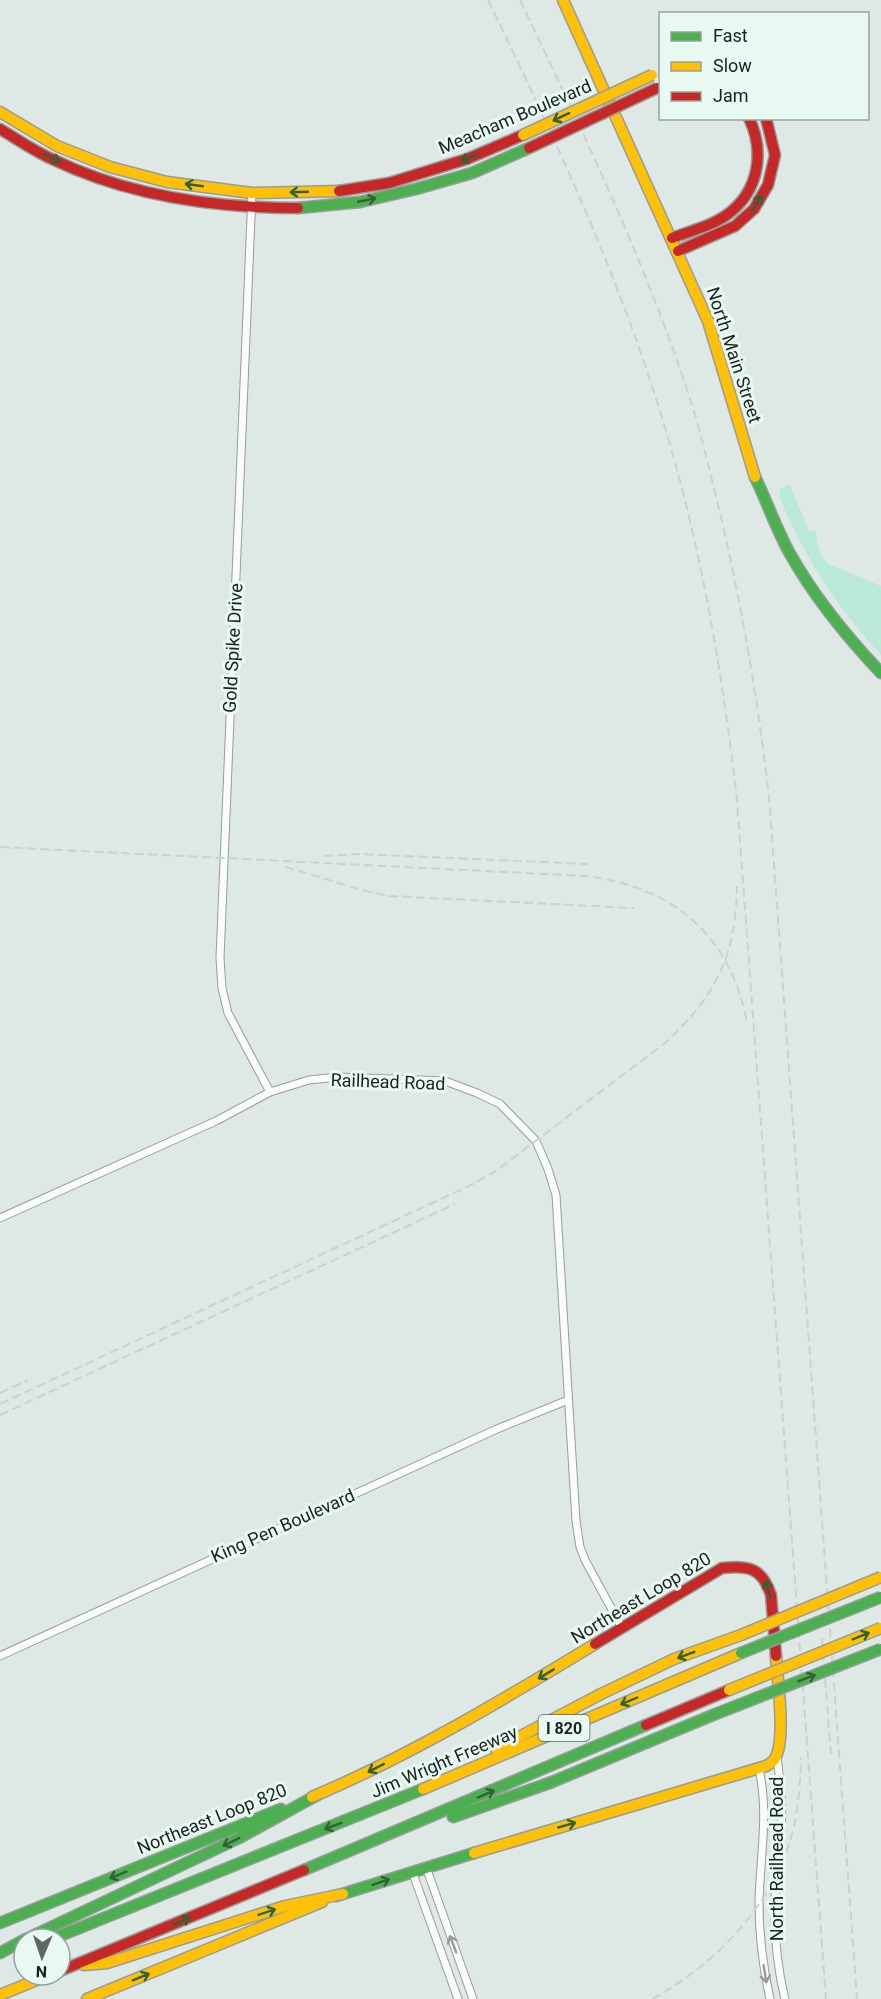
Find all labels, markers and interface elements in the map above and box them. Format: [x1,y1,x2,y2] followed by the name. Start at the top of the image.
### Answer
[659,12,869,120] legend
[713,25,748,46] text: Fast
[713,55,752,76] text: Slow
[435,75,594,158] street label: Meacham Boulevard
[713,85,749,106] text: Jam
[553,112,571,124] one-way arrow
[42,153,60,165] one-way arrow
[460,153,479,164] one-way arrow
[185,180,205,191] one-way arrow
[290,186,310,198] one-way arrow
[357,194,377,205] one-way arrow
[751,194,764,211] one-way arrow
[703,284,766,426] street label: North Main Street
[219,582,246,713] street label: Gold Spike Drive
[330,1069,446,1094] street label: Railhead Road
[208,1484,358,1567] street label: King Pen Boulevard
[567,1547,715,1648] street label: Northeast Loop 820
[762,1580,773,1599] one-way arrow
[851,1630,869,1641] one-way arrow
[678,1650,696,1661] one-way arrow
[538,1667,555,1680] one-way arrow
[797,1672,815,1683] one-way arrow
[621,1696,639,1707] one-way arrow
[538,1715,590,1741] road number: I 820
[367,1721,521,1802] street label: Jim Wright Freeway
[368,1762,385,1774] one-way arrow
[766,1777,787,1941] street label: North Railhead Road
[134,1779,290,1858] street label: Northeast Loop 820
[476,1788,495,1799] one-way arrow
[558,1819,577,1830] one-way arrow
[324,1821,343,1832] one-way arrow
[222,1837,240,1848] one-way arrow
[110,1870,128,1881] one-way arrow
[371,1875,390,1886] one-way arrow
[257,1905,276,1916] one-way arrow
[172,1915,191,1926] one-way arrow
[12,1927,72,1987] north arrow
[446,1935,457,1954] one-way arrow
[36,1962,47,1981] text: N
[760,1963,771,1983] one-way arrow
[131,1971,150,1982] one-way arrow

